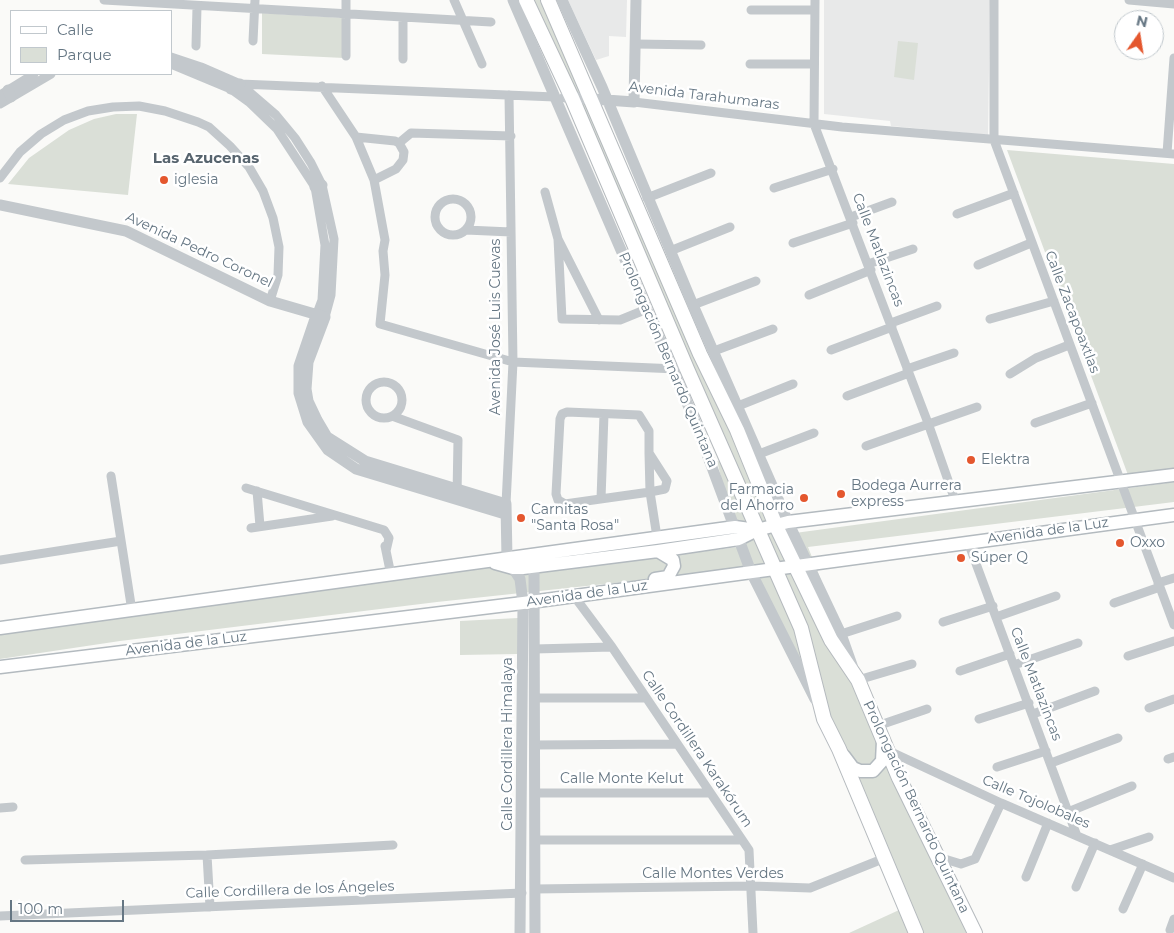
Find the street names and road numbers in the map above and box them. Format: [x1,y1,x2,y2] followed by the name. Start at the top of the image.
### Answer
[628,78,780,114] street label: Avenida Tarahumaras
[849,191,907,309] street label: Calle Matlazincas
[123,209,275,291] street label: Avenida Pedro Coronel
[488,239,504,415] street label: Avenida José Luis Cuevas
[1041,248,1103,376] street label: Calle Zacapoaxtlas
[615,250,721,470] street label: Prolongación Bernardo Quintana
[986,514,1110,548] street label: Avenida de la Luz
[525,577,649,611] street label: Avenida de la Luz
[1007,625,1065,743] street label: Calle Matlazincas
[124,628,248,660] street label: Avenida de la Luz
[500,657,516,831] street label: Calle Cordillera Himalaya
[638,667,756,831] street label: Calle Cordillera Karakórum
[859,698,973,916] street label: Prolongación Bernardo Quintana
[560,771,684,787] street label: Calle Monte Kelut
[979,772,1093,832] street label: Calle Tojolobales
[642,866,784,882] street label: Calle Montes Verdes
[185,878,395,902] street label: Calle Cordillera de los Ángeles

